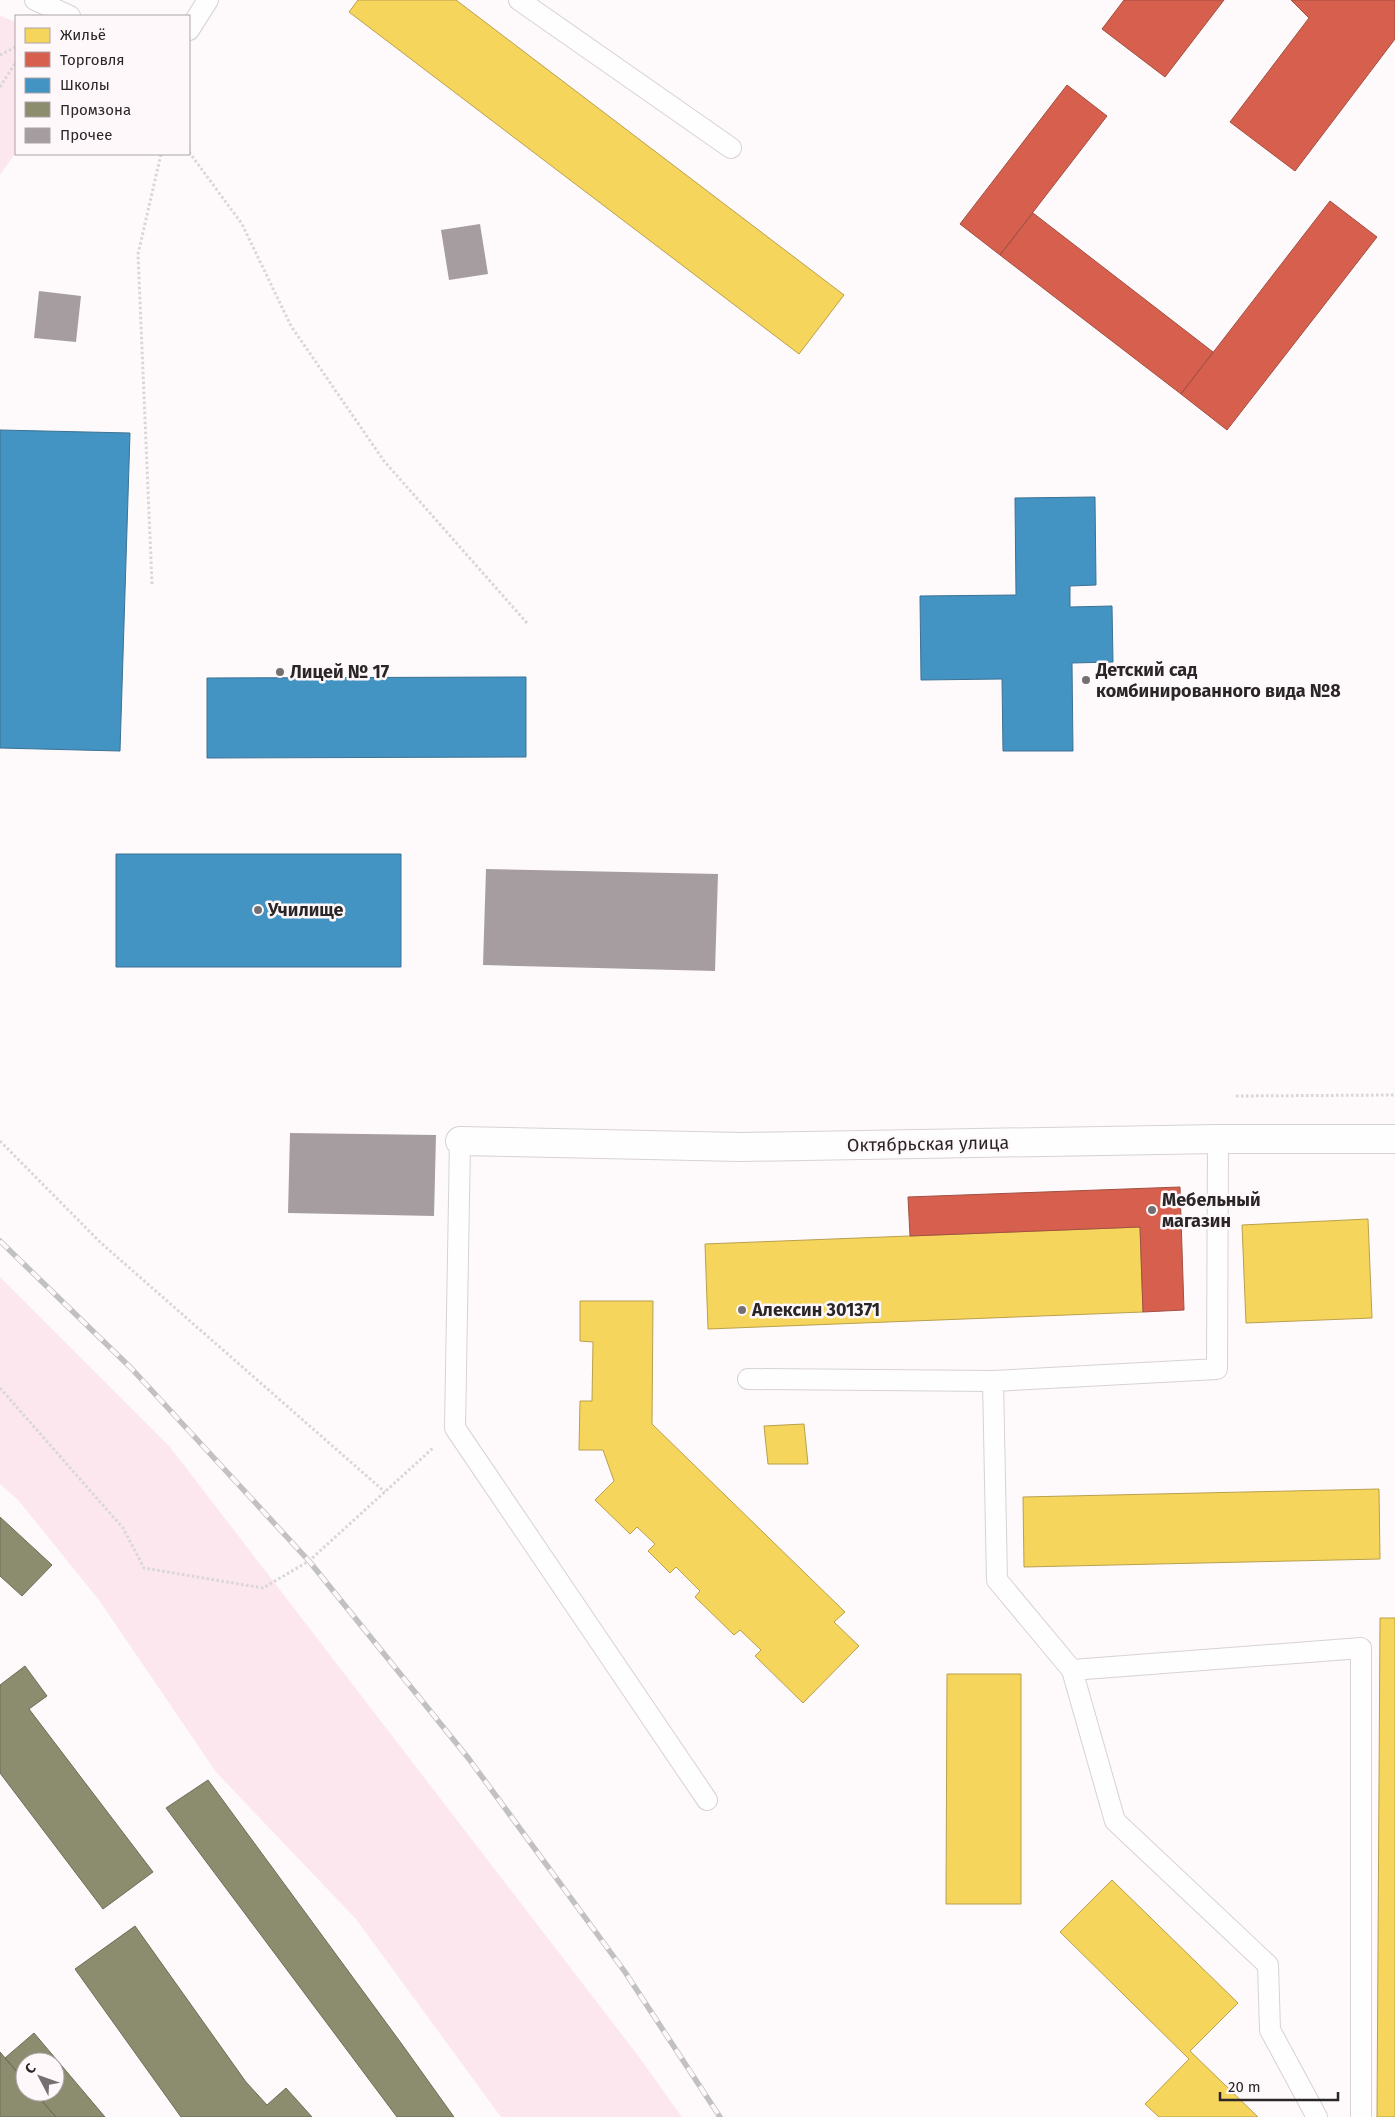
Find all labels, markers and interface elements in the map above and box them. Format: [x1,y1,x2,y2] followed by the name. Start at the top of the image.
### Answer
[15,15,190,155] legend
[60,26,106,44] text: Жильё
[60,51,125,69] text: Торговля
[60,76,110,94] text: Школы
[60,101,131,119] text: Промзона
[60,126,112,144] text: Прочее
[1095,659,1341,702] place label: Детский сад комбинированного вида №8
[290,661,390,683] place label: Лицей № 17
[274,666,286,678] marker: Лицей № 17
[1080,674,1092,686] marker: Детский сад комбинированного вида №8
[267,899,344,921] place label: Училище
[252,904,264,916] marker: Училище
[847,1132,1009,1156] street label: Октябрьская улица
[1162,1189,1261,1232] place label: Мебельный магазин
[1146,1204,1158,1216] marker: Мебельный магазин
[751,1299,880,1321] place label: Алексин 301371
[736,1304,748,1316] marker: Алексин 301371
[15,2052,65,2102] north arrow
[22,2060,40,2077] text: С
[1220,2070,1338,2102] scale bar
[1228,2078,1261,2096] text: 20 m

